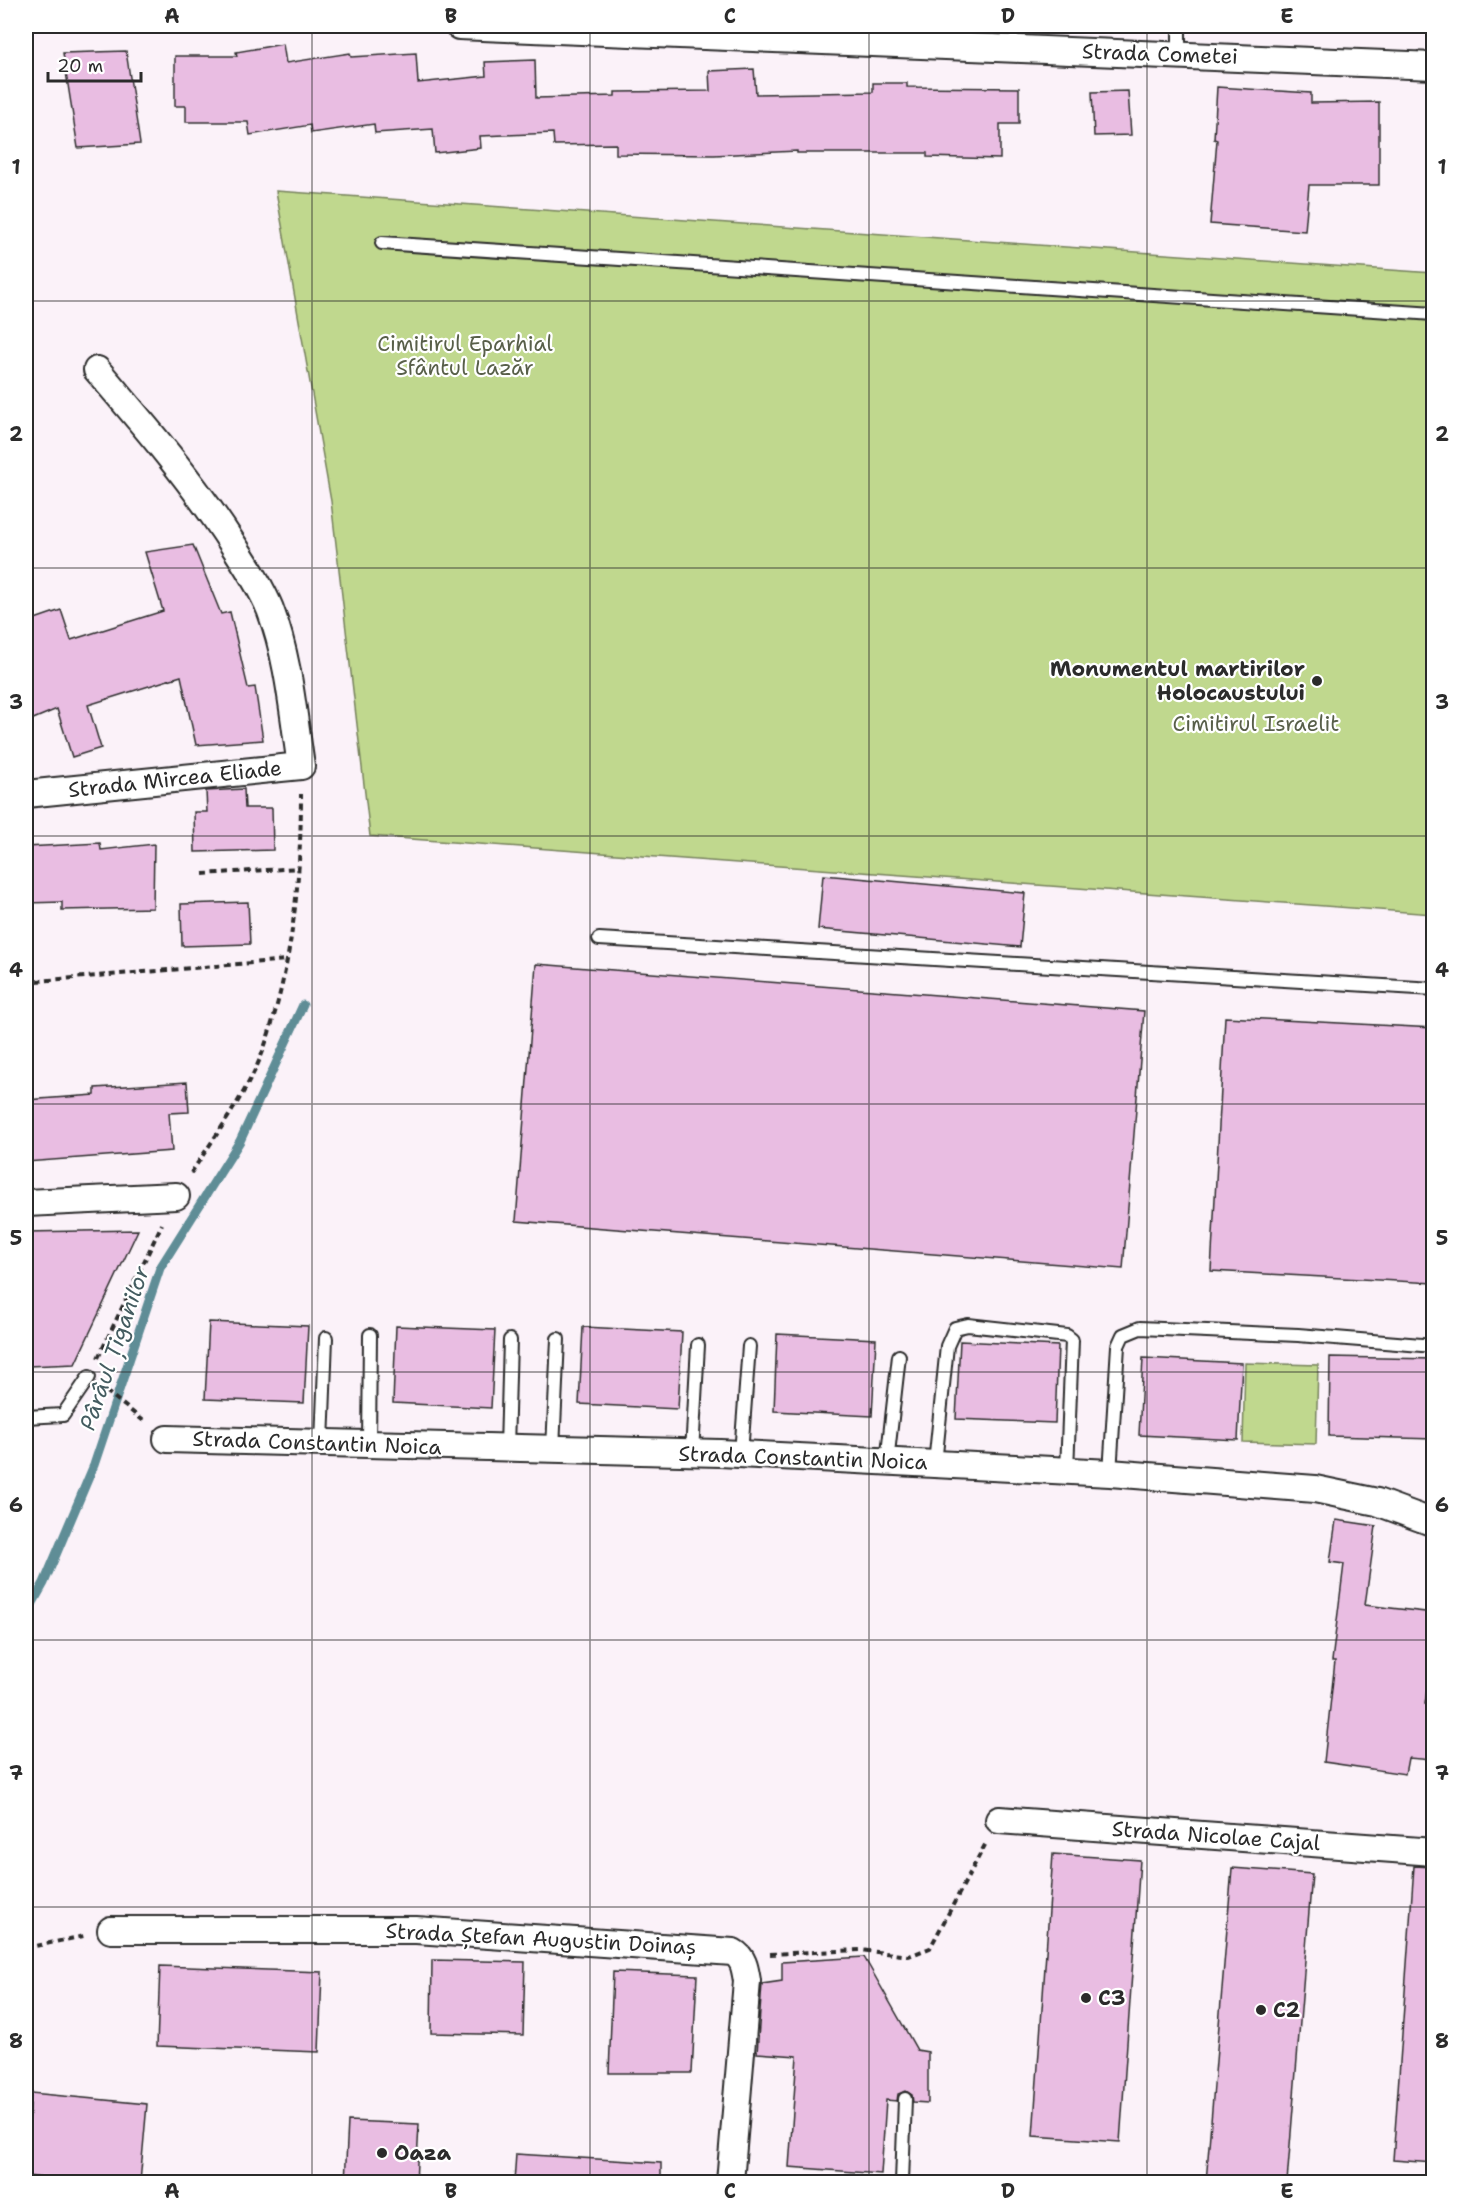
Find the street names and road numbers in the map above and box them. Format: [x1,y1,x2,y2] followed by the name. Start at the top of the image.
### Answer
[1081,37,1239,71] street label: Strada Cometei
[67,754,283,804] street label: Strada Mircea Eliade
[192,1425,442,1461] street label: Strada Constantin Noica
[678,1440,928,1476] street label: Strada Constantin Noica
[1111,1815,1322,1857] street label: Strada Nicolae Cajal
[385,1917,697,1962] street label: Strada Ștefan Augustin Doinaș

